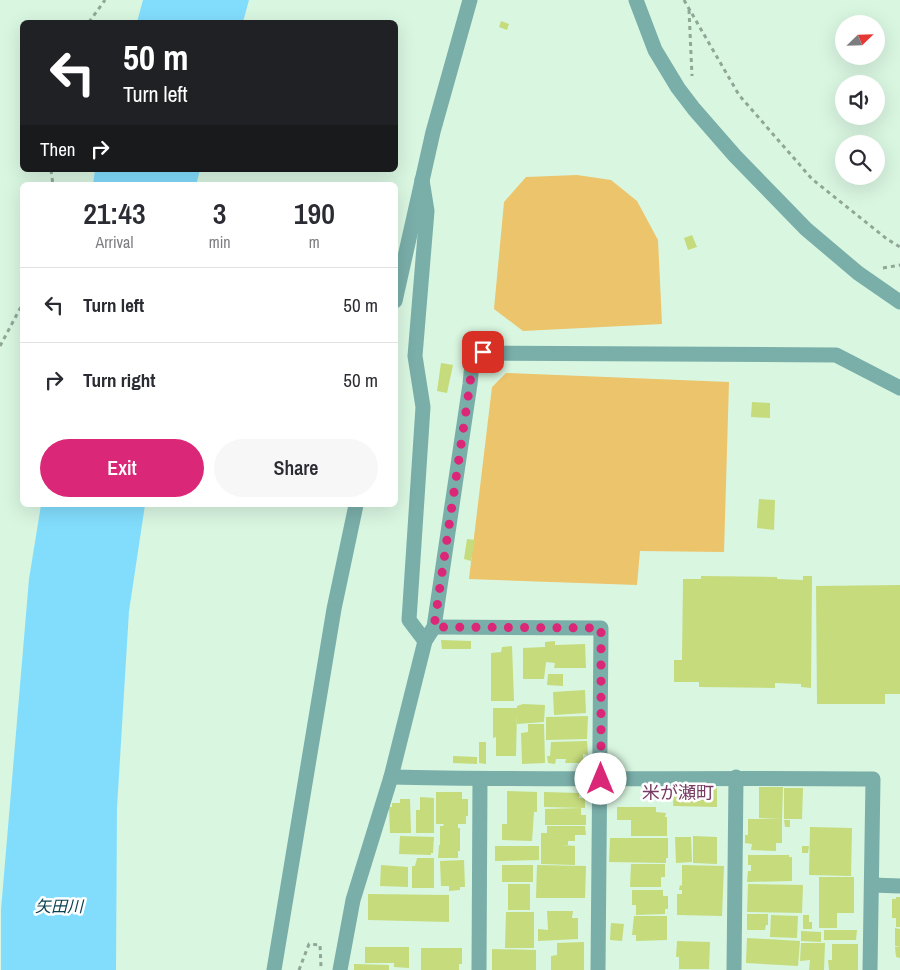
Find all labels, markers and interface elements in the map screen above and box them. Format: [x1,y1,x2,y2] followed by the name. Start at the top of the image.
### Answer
[835,15,885,65] north arrow
[835,15,885,185] map controls
[123,34,188,81] text: 50 m
[40,40,105,105] icon: left
[835,75,885,125] button: sound
[123,79,188,109] text: Turn left
[86,135,114,163] icon: right
[835,135,885,185] button: search
[40,136,76,162] text: Then
[83,193,146,233] text: 21:43
[213,193,227,233] text: 3
[294,193,335,233] text: 190
[95,231,133,253] text: Arrival
[209,231,231,253] text: min
[309,231,320,253] text: m
[40,291,68,319] icon: left
[83,292,144,318] text: Turn left
[343,292,378,318] text: 50 m
[462,331,504,373] pin
[469,338,497,366] icon: arrive
[40,366,68,394] icon: right
[83,367,155,393] text: Turn right
[343,367,378,393] text: 50 m
[40,439,204,497] button: Exit
[214,439,378,497] button: Share
[574,752,626,804] position arrow
[642,780,714,805] district label: 米が瀬町
[35,895,85,917] water label: 矢田川

